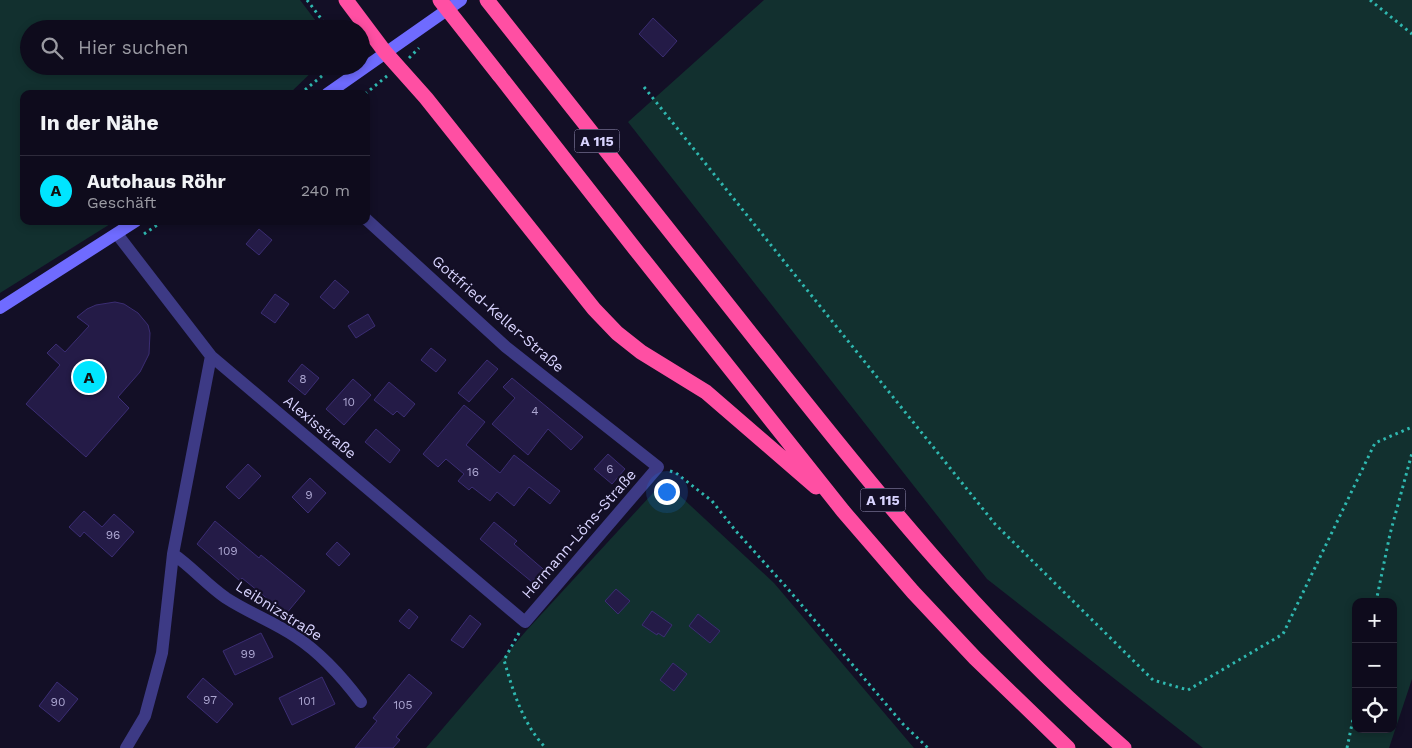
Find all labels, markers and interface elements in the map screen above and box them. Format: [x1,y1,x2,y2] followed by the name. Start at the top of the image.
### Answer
[20,20,370,75] search box
[38,34,66,62] icon: search
[78,36,189,59] text: Hier suchen
[40,110,159,135] text: In der Nähe
[574,130,620,152] road number: A 115
[87,170,226,193] text: Autohaus Röhr
[51,181,61,200] text: A
[301,181,350,200] text: 240 m
[87,193,156,212] text: Geschäft
[428,252,568,376] street label: Gottfried-Keller-Straße
[73,358,105,396] pin: A
[299,372,307,386] house number: 8
[280,391,360,463] street label: Alexisstraße
[343,395,355,409] house number: 10
[531,404,539,418] house number: 4
[606,462,614,476] house number: 6
[467,465,479,479] house number: 16
[518,466,640,602] street label: Hermann-Löns-Straße
[654,479,680,505] your location
[305,488,313,502] house number: 9
[860,488,906,512] road number: A 115
[106,528,120,542] house number: 96
[218,544,238,558] house number: 109
[232,577,326,645] street label: Leibnizstraße
[1352,598,1397,733] map controls
[1352,598,1397,643] button: +
[1352,643,1397,688] button: −
[241,647,255,661] house number: 99
[1352,688,1397,733] button: locate
[203,693,217,707] house number: 97
[299,694,315,708] house number: 101
[51,695,65,709] house number: 90
[393,698,413,712] house number: 105

